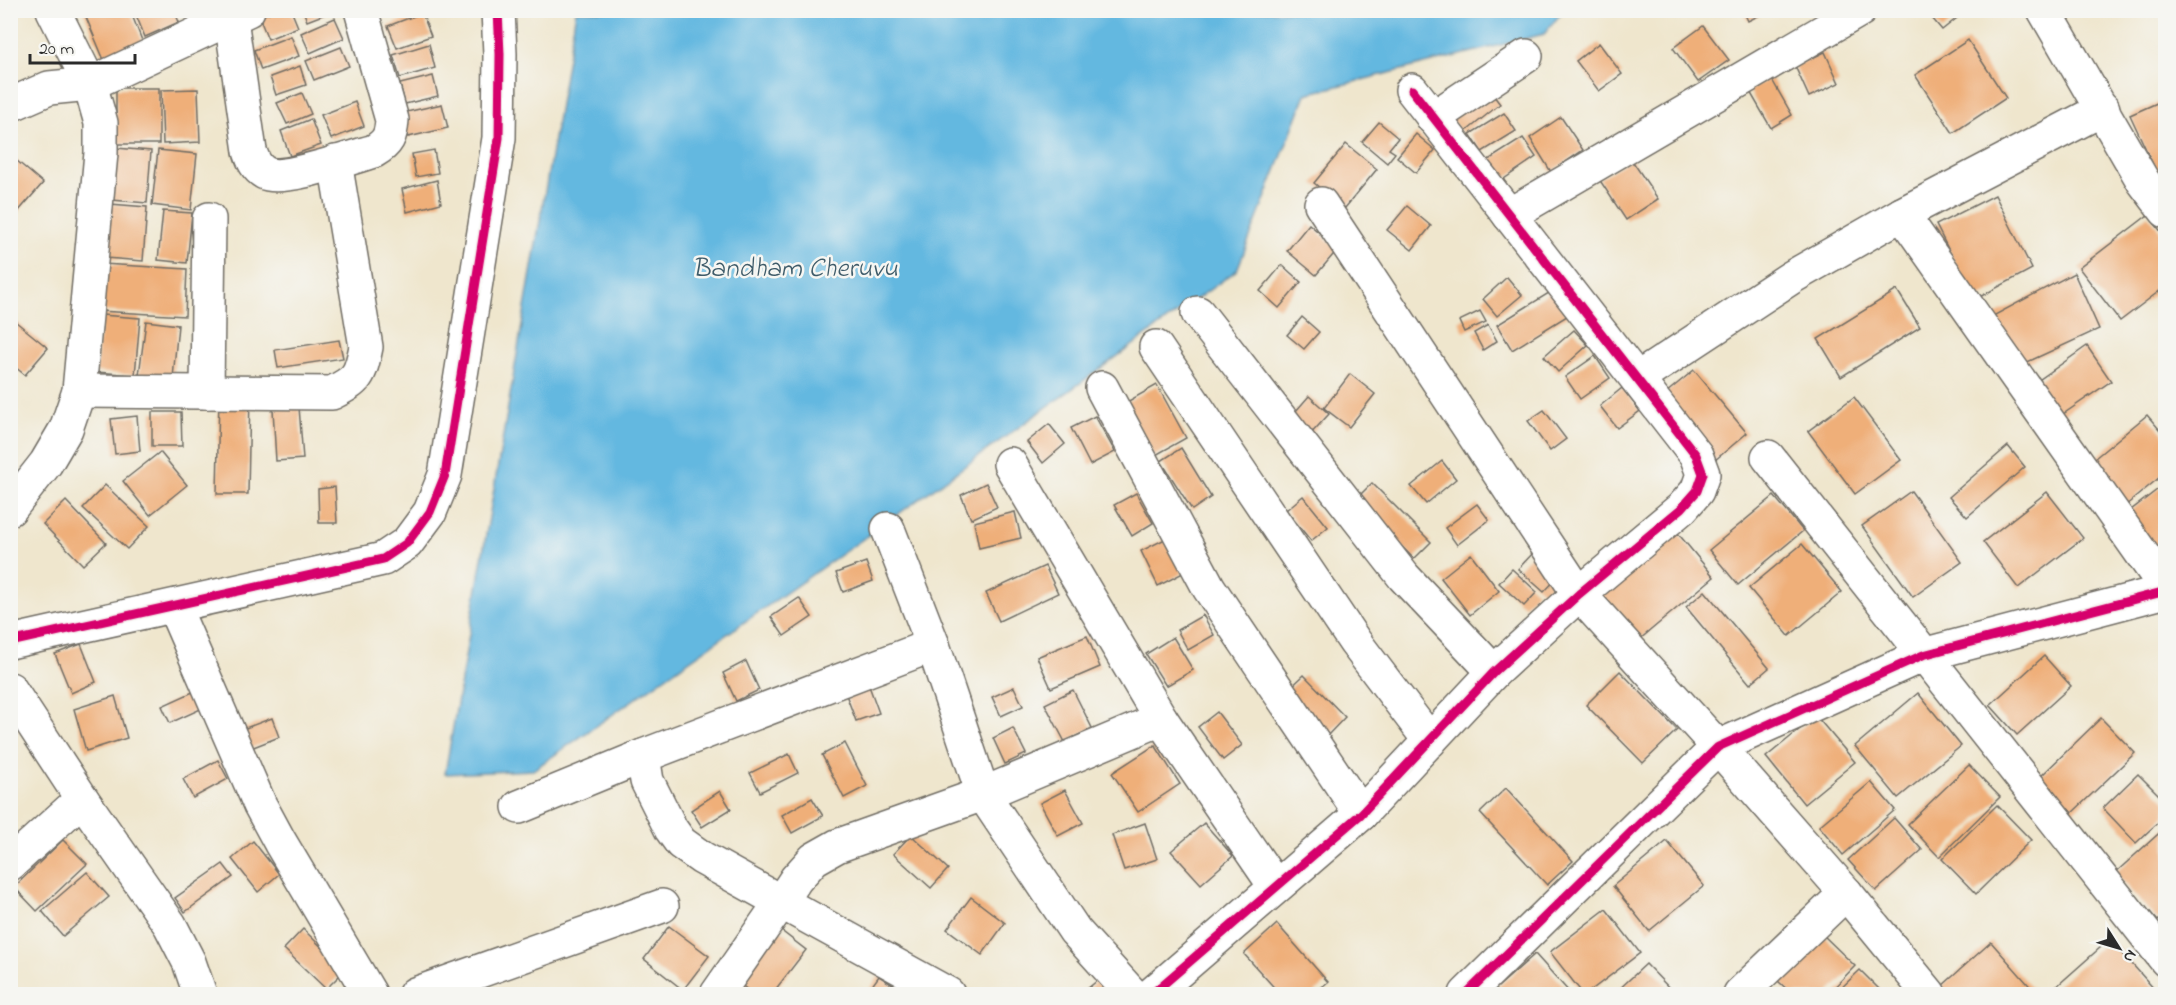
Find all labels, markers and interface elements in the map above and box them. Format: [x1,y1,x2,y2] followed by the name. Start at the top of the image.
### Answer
[30,27,135,65] scale bar
[39,37,74,63] text: 20 m
[692,250,898,289] water label: Bandham Cheruvu
[2089,918,2149,978] north arrow
[2116,944,2142,968] text: N

